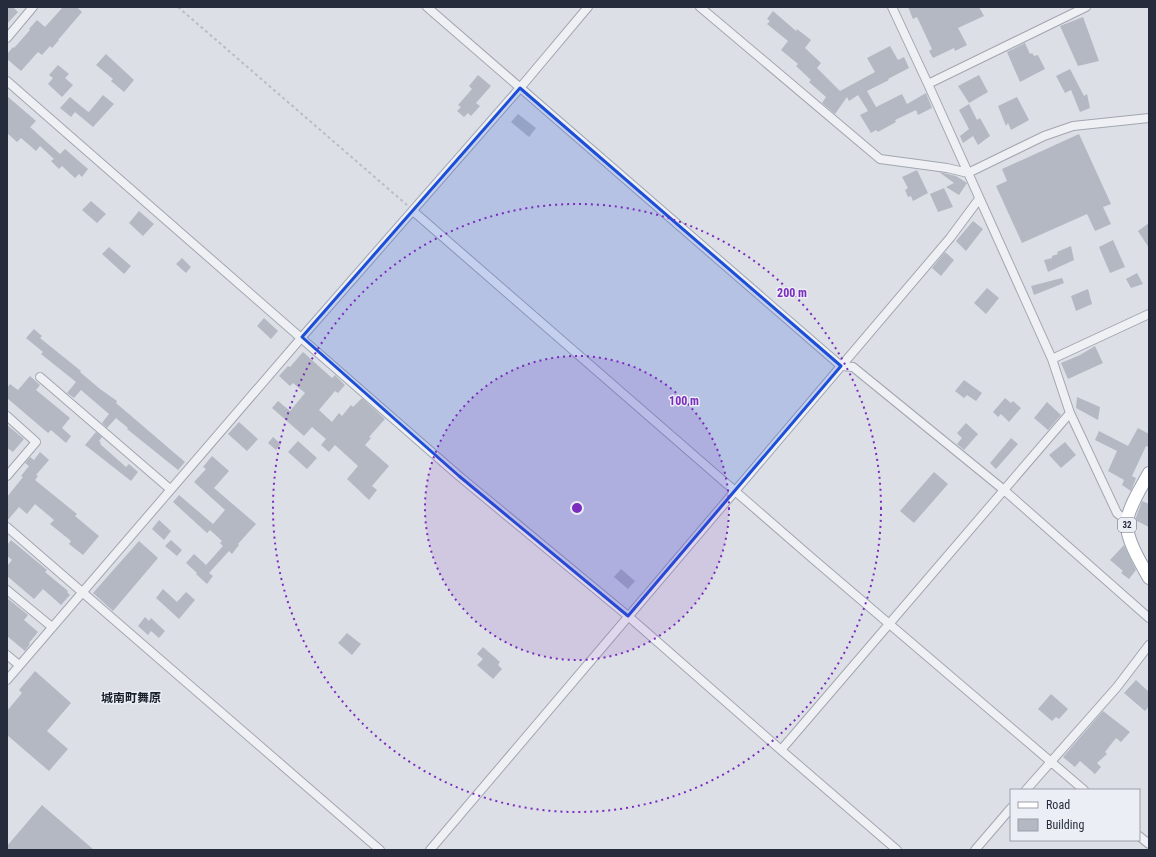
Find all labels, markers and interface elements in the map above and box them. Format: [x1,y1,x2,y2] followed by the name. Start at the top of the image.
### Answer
[777,286,807,300] text: 200 m
[669,394,699,408] text: 100 m
[570,501,584,515] centre of rings
[1118,518,1136,532] road number: 32
[101,691,161,705] district label: 城南町舞原
[1010,789,1140,841] legend
[1046,798,1070,812] text: Road
[1046,818,1084,832] text: Building

